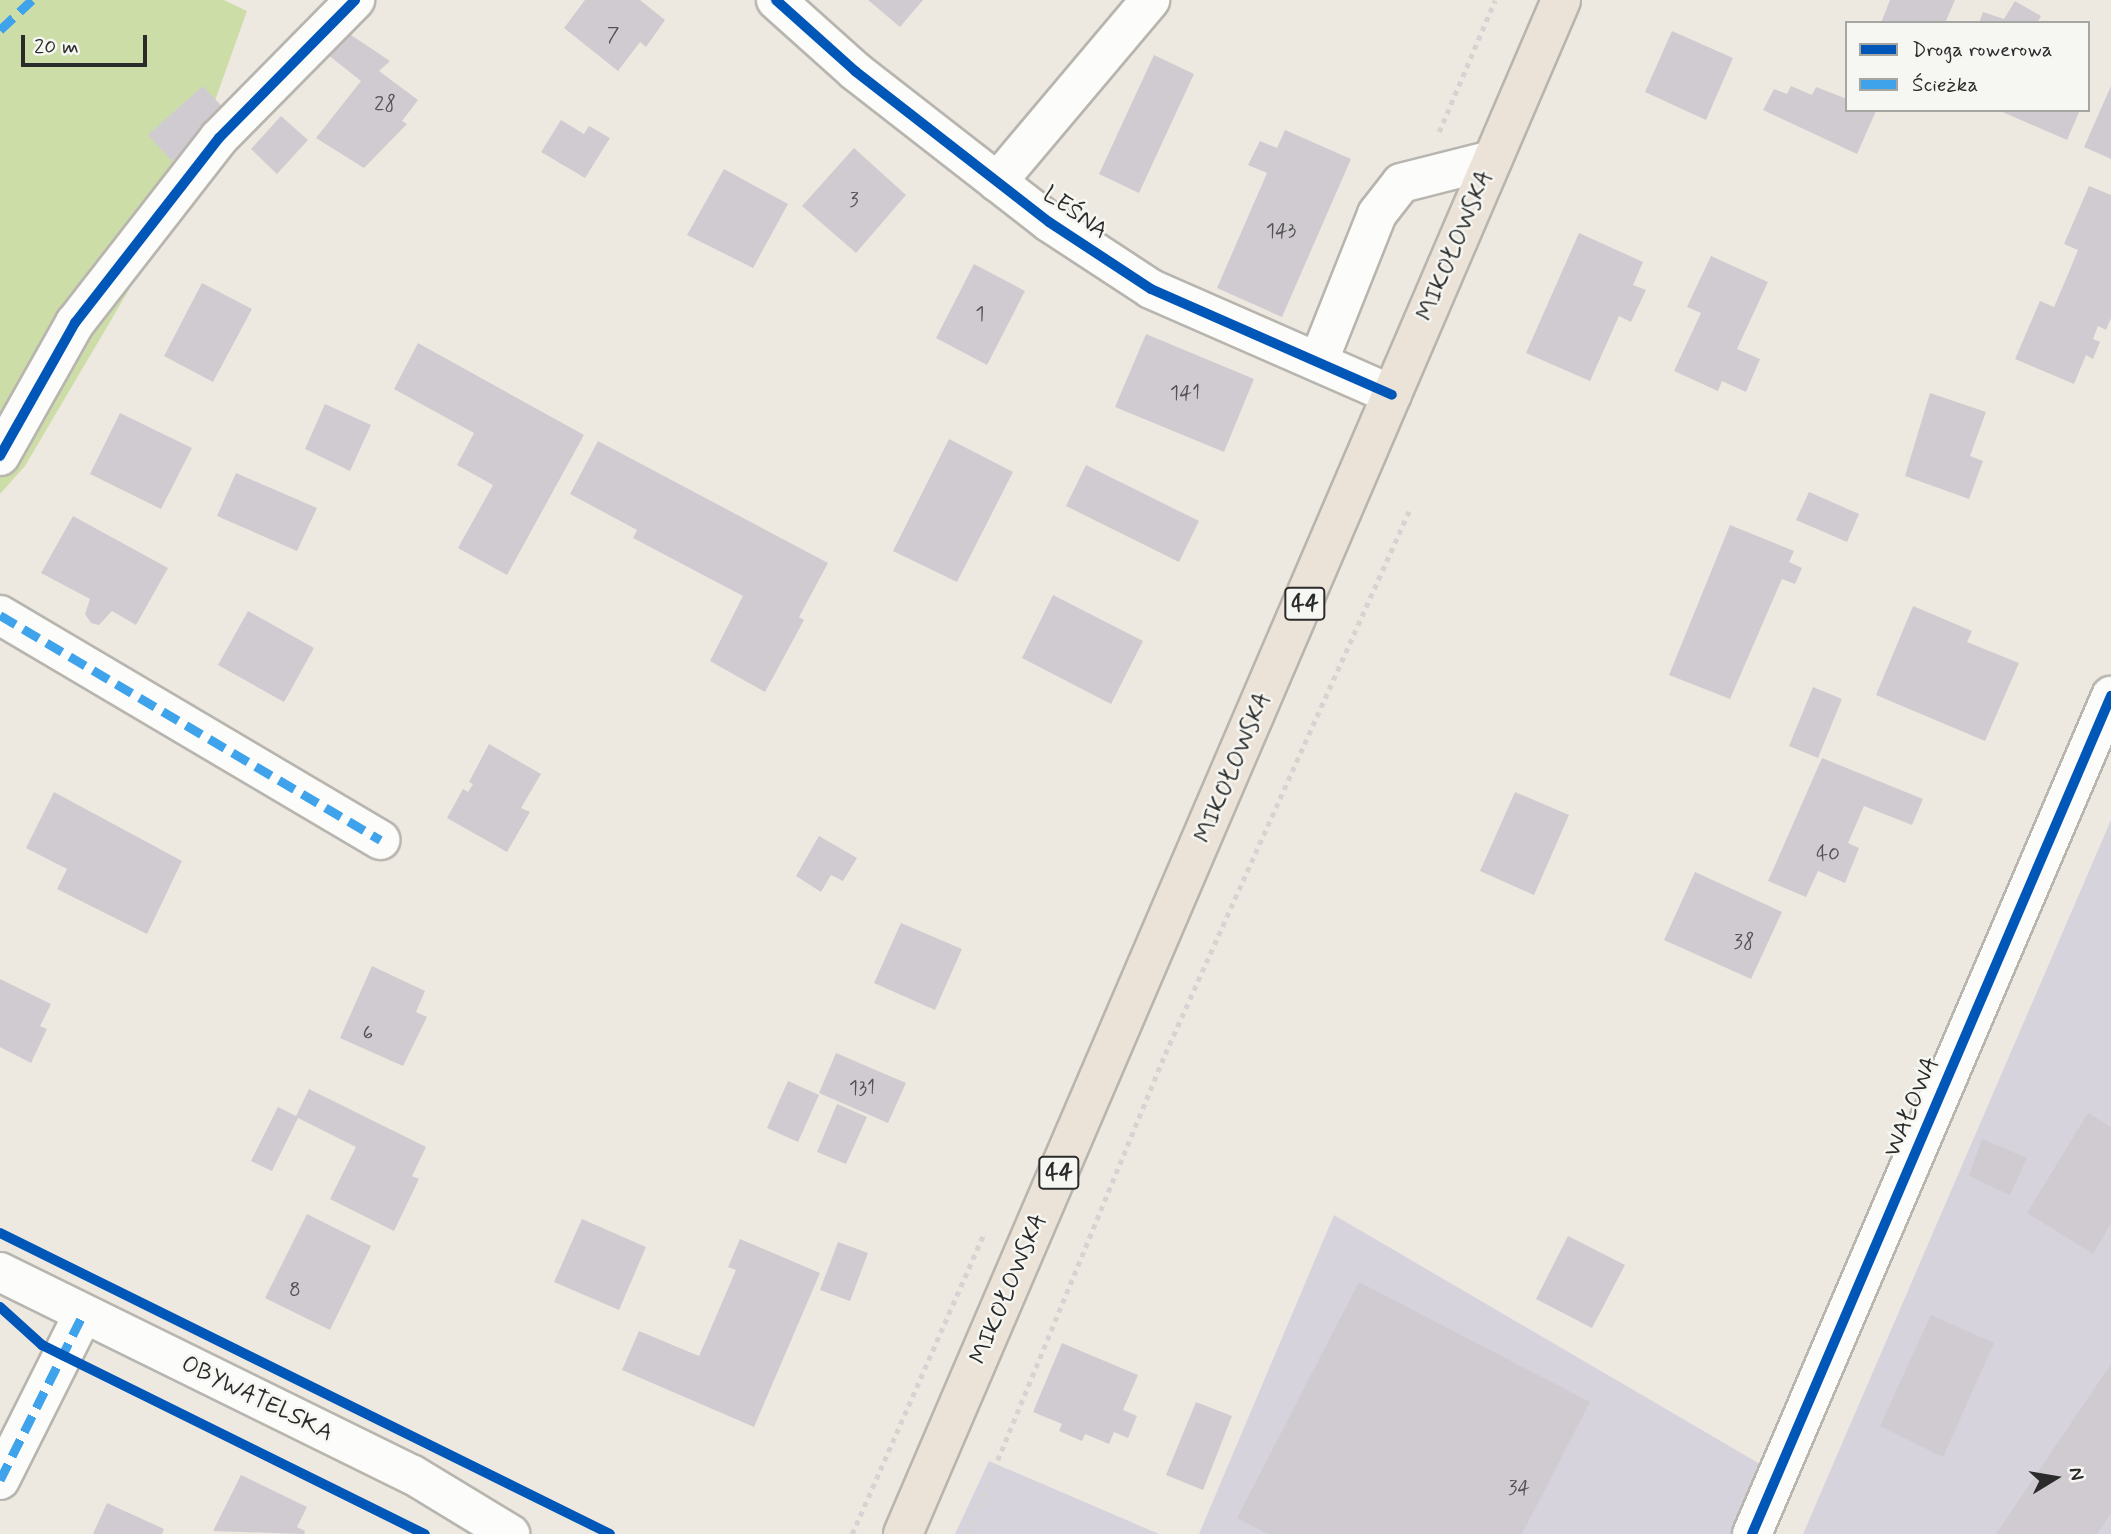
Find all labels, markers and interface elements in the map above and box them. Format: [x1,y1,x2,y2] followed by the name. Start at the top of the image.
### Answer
[24,21,150,65] scale bar
[1845,21,2090,112] legend
[607,22,619,48] house number: 7
[34,33,79,61] text: 20 m
[1912,36,2053,64] text: Droga rowerowa
[1912,71,1978,99] text: Ścieżka
[374,91,396,117] house number: 28
[1411,166,1501,326] street label: MIKOŁOWSKA
[1037,180,1113,246] street label: LEŚNA
[849,187,859,213] house number: 3
[1266,218,1296,244] house number: 143
[975,301,985,327] house number: 1
[1170,380,1200,406] house number: 141
[1284,584,1326,624] road number: 44
[1189,688,1279,848] street label: MIKOŁOWSKA
[1816,841,1840,867] house number: 40
[1734,929,1754,955] house number: 38
[363,1020,373,1046] house number: 6
[1878,1052,1946,1162] street label: WAŁOWA
[849,1075,875,1101] house number: 131
[1038,1154,1080,1192] road number: 44
[964,1209,1054,1369] street label: MIKOŁOWSKA
[289,1277,301,1303] house number: 8
[176,1350,338,1448] street label: OBYWATELSKA
[2020,1443,2090,1513] north arrow
[2063,1465,2090,1482] text: N
[1508,1475,1530,1501] house number: 34

